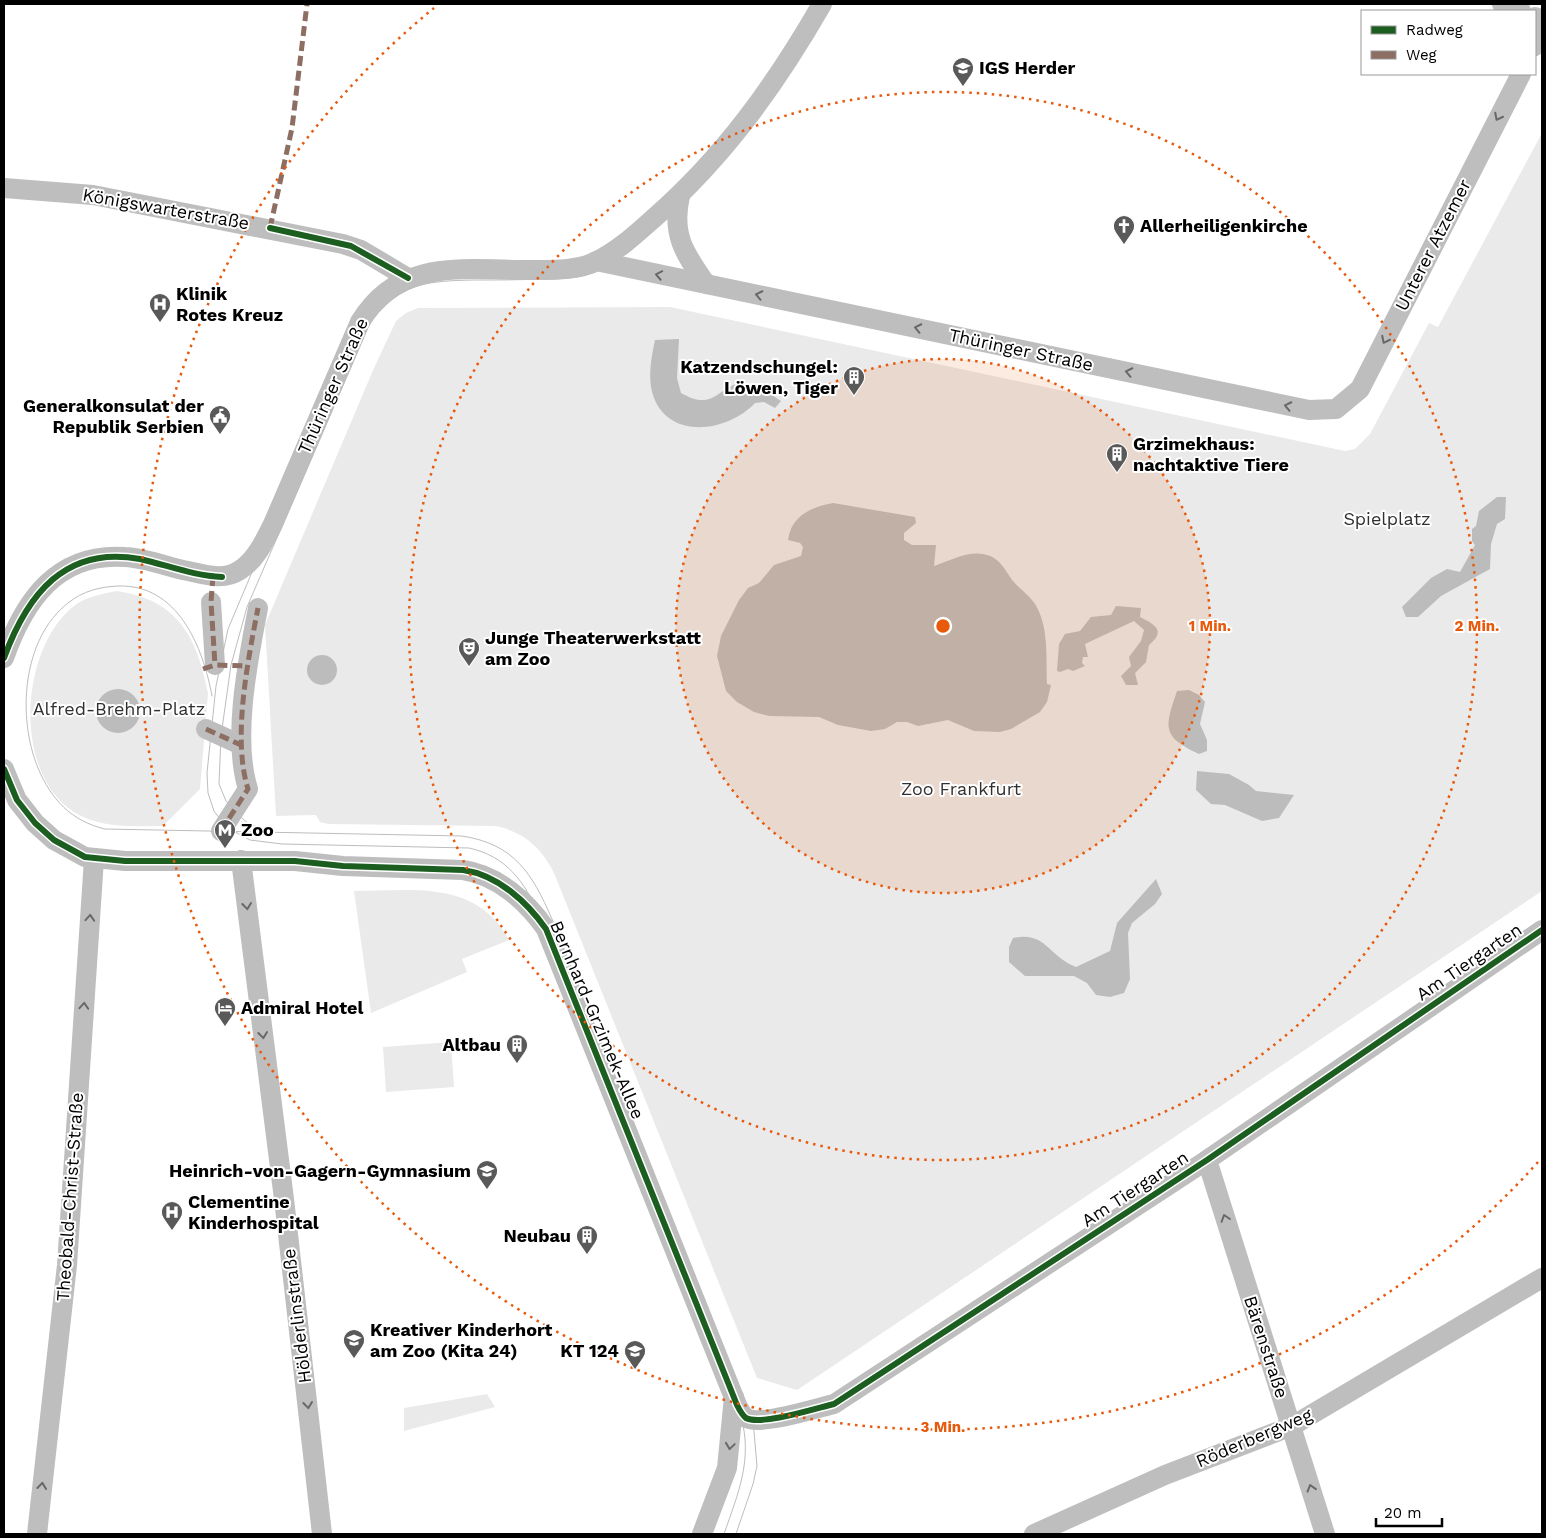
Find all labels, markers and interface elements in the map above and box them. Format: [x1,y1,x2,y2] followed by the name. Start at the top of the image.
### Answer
[1361,10,1536,75] legend
[1406,21,1463,39] text: Radweg
[1406,46,1437,64] text: Weg
[951,56,975,87] school or university icon: IGS Herder
[979,57,1076,78] place label: IGS Herder
[1494,112,1504,121] one-way arrow
[1390,175,1475,314] street label: Unterer Atzemer
[81,184,251,234] street label: Königswarterstraße
[1112,214,1136,245] church icon: Allerheiligenkirche
[1140,215,1308,236] place label: Allerheiligenkirche
[654,270,663,280] one-way arrow
[176,283,283,325] place label: Klinik Rotes Kreuz
[755,290,764,301] one-way arrow
[148,292,172,323] hospital icon: Klinik Rotes Kreuz
[293,314,372,457] street label: Thüringer Straße
[914,324,923,334] one-way arrow
[947,324,1095,375] street label: Thüringer Straße
[1381,335,1391,344] one-way arrow
[680,356,838,398] place label: Katzendschungel: Löwen, Tiger
[842,365,866,396] building icon: Katzendschungel: Löwen, Tiger
[1124,368,1133,378] one-way arrow
[23,395,204,437] place label: Generalkonsulat der Republik Serbien
[1284,401,1292,411] one-way arrow
[208,404,232,435] public building icon: Generalkonsulat der Republik Serbien
[1133,433,1289,475] place label: Grzimekhaus: nachtaktive Tiere
[1105,442,1129,473] building icon: Grzimekhaus: nachtaktive Tiere
[1343,508,1431,529] park label: Spielplatz
[934,617,952,635] centre of rings
[1189,617,1231,635] text: 1 Min.
[1455,617,1499,635] text: 2 Min.
[485,627,701,669] place label: Junge Theaterwerkstatt am Zoo
[457,636,481,667] theatre icon: Junge Theaterwerkstatt am Zoo
[33,698,205,719] park label: Alfred-Brehm-Platz
[901,778,1021,799] park label: Zoo Frankfurt
[213,818,237,849] metro station icon: Zoo
[241,819,274,840] place label: Zoo
[241,902,252,910] one-way arrow
[84,914,95,922] one-way arrow
[546,917,649,1122] street label: Bernhard-Grzimek-Allee
[1412,918,1526,1005] street label: Am Tiergarten
[213,996,237,1027] hotel icon: Admiral Hotel
[241,997,364,1018] place label: Admiral Hotel
[78,1002,89,1010] one-way arrow
[257,1031,268,1039] one-way arrow
[505,1033,529,1064] building icon: Altbau
[442,1034,501,1055] place label: Altbau
[52,1092,87,1302] street label: Theobald-Christ-Straße
[1077,1146,1192,1231] street label: Am Tiergarten
[475,1159,499,1190] school or university icon: Heinrich-von-Gagern-Gymnasium
[169,1160,471,1181] place label: Heinrich-von-Gagern-Gymnasium
[188,1191,319,1233] place label: Clementine Kinderhospital
[160,1200,184,1231] hospital icon: Clementine Kinderhospital
[1221,1215,1231,1223] one-way arrow
[575,1224,599,1255] building icon: Neubau
[503,1225,571,1246] place label: Neubau
[278,1247,315,1385] street label: Hölderlinstraße
[1240,1293,1293,1401] street label: Bärenstraße
[370,1319,552,1361] place label: Kreativer Kinderhort am Zoo (Kita 24)
[342,1328,366,1359] school or university icon: Kreativer Kinderhort am Zoo (Kita 24)
[623,1339,647,1370] school or university icon: KT 124
[560,1340,619,1361] place label: KT 124
[302,1401,313,1409] one-way arrow
[1193,1403,1315,1471] street label: Röderbergweg
[921,1418,965,1436] text: 3 Min.
[725,1442,736,1450] one-way arrow
[36,1481,47,1489] one-way arrow
[1306,1484,1316,1492] one-way arrow
[1376,1496,1442,1528] scale bar
[1384,1504,1422,1522] text: 20 m

